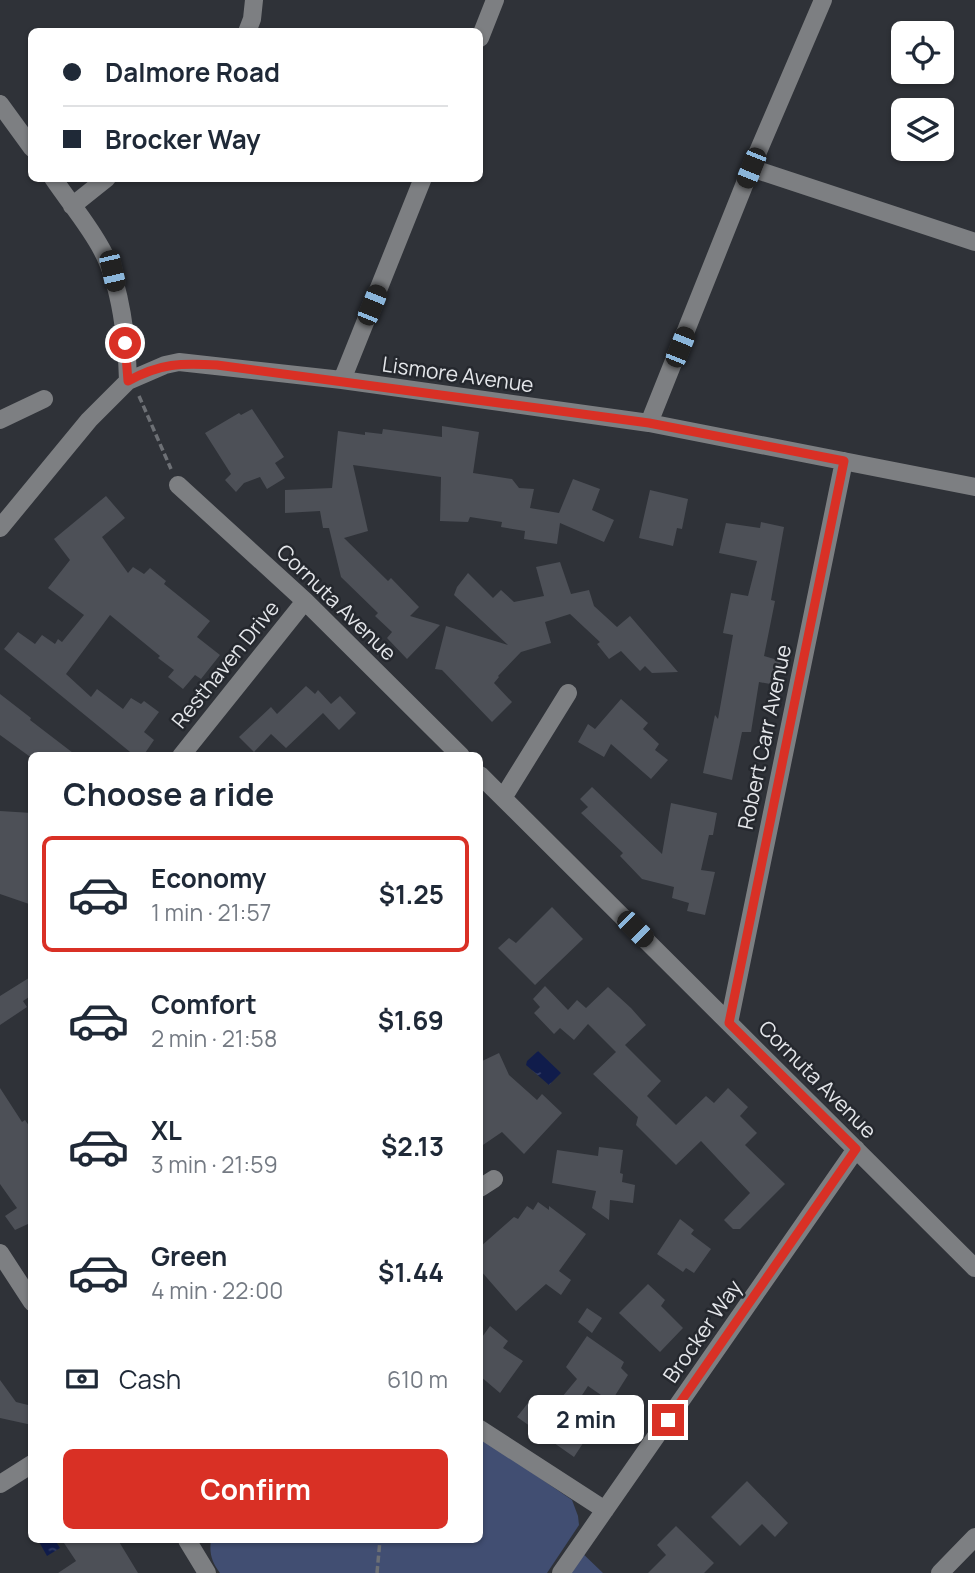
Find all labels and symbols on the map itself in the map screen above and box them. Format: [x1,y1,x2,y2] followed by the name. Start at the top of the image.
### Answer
[734,145,769,191] car
[98,248,127,294] car
[355,282,390,328] car
[663,324,698,370] car
[109,327,141,359] route start
[381,350,535,398] street label: Lismore Avenue
[271,538,403,666] street label: Cornuta Avenue
[165,594,285,734] street label: Resthaven Drive
[731,642,797,832] street label: Robert Carr Avenue
[613,907,658,951] car
[753,1014,883,1144] street label: Cornuta Avenue
[656,1274,748,1388] street label: Brocker Way
[528,1396,644,1444] callout: 2 min
[652,1404,684,1436] route end

